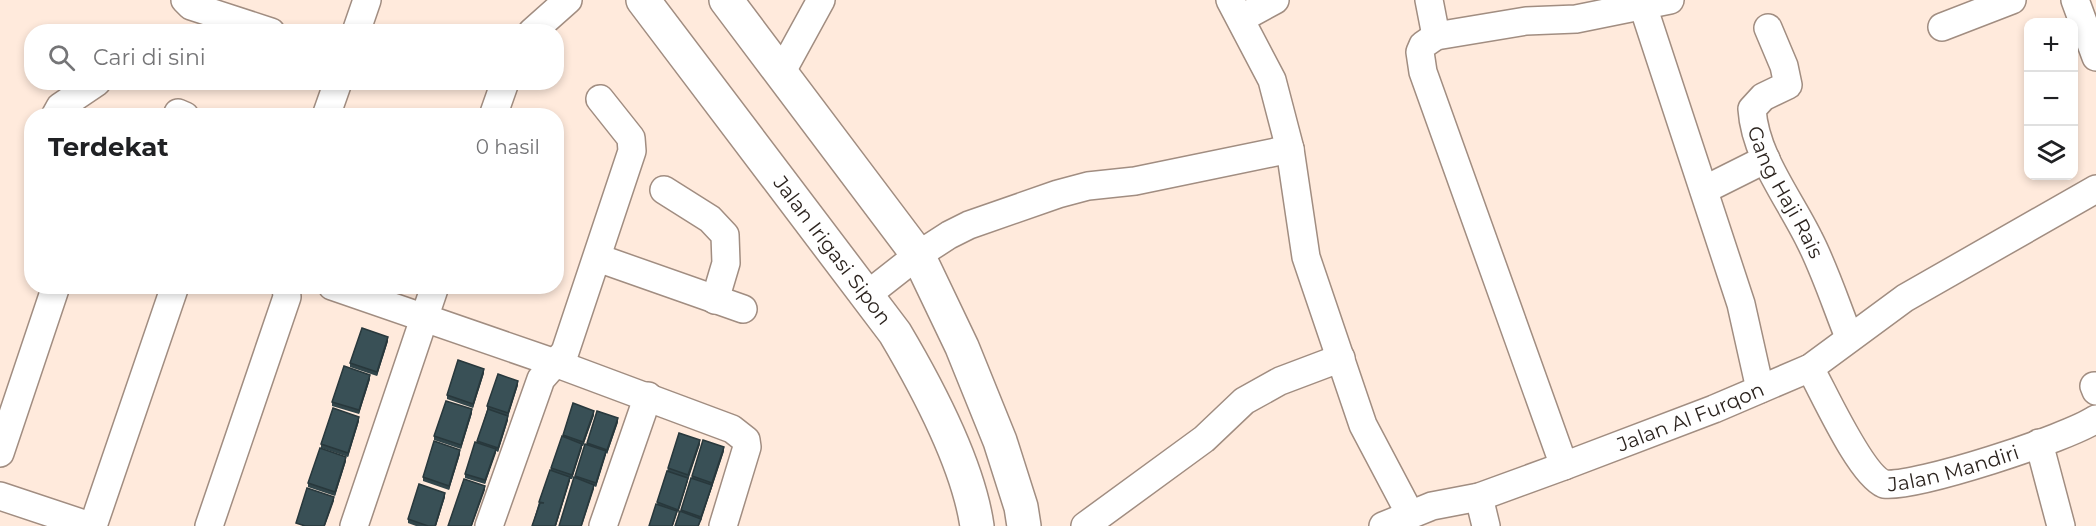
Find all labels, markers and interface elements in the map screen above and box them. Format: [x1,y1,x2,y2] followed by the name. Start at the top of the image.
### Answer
[2024,18,2078,180] map controls
[2024,18,2078,72] button: +
[24,24,564,90] search box
[45,41,78,74] icon: search
[93,44,206,71] text: Cari di sini
[2024,72,2078,126] button: −
[1743,123,1829,262] street label: Gang Haji Rais
[2024,126,2078,180] button: layers
[48,131,169,163] text: Terdekat
[476,135,540,159] text: 0 hasil
[768,170,896,330] street label: Jalan Irigasi Sipon
[1613,377,1768,457] street label: Jalan Al Furqon
[1886,440,2022,496] street label: Jalan Mandiri

